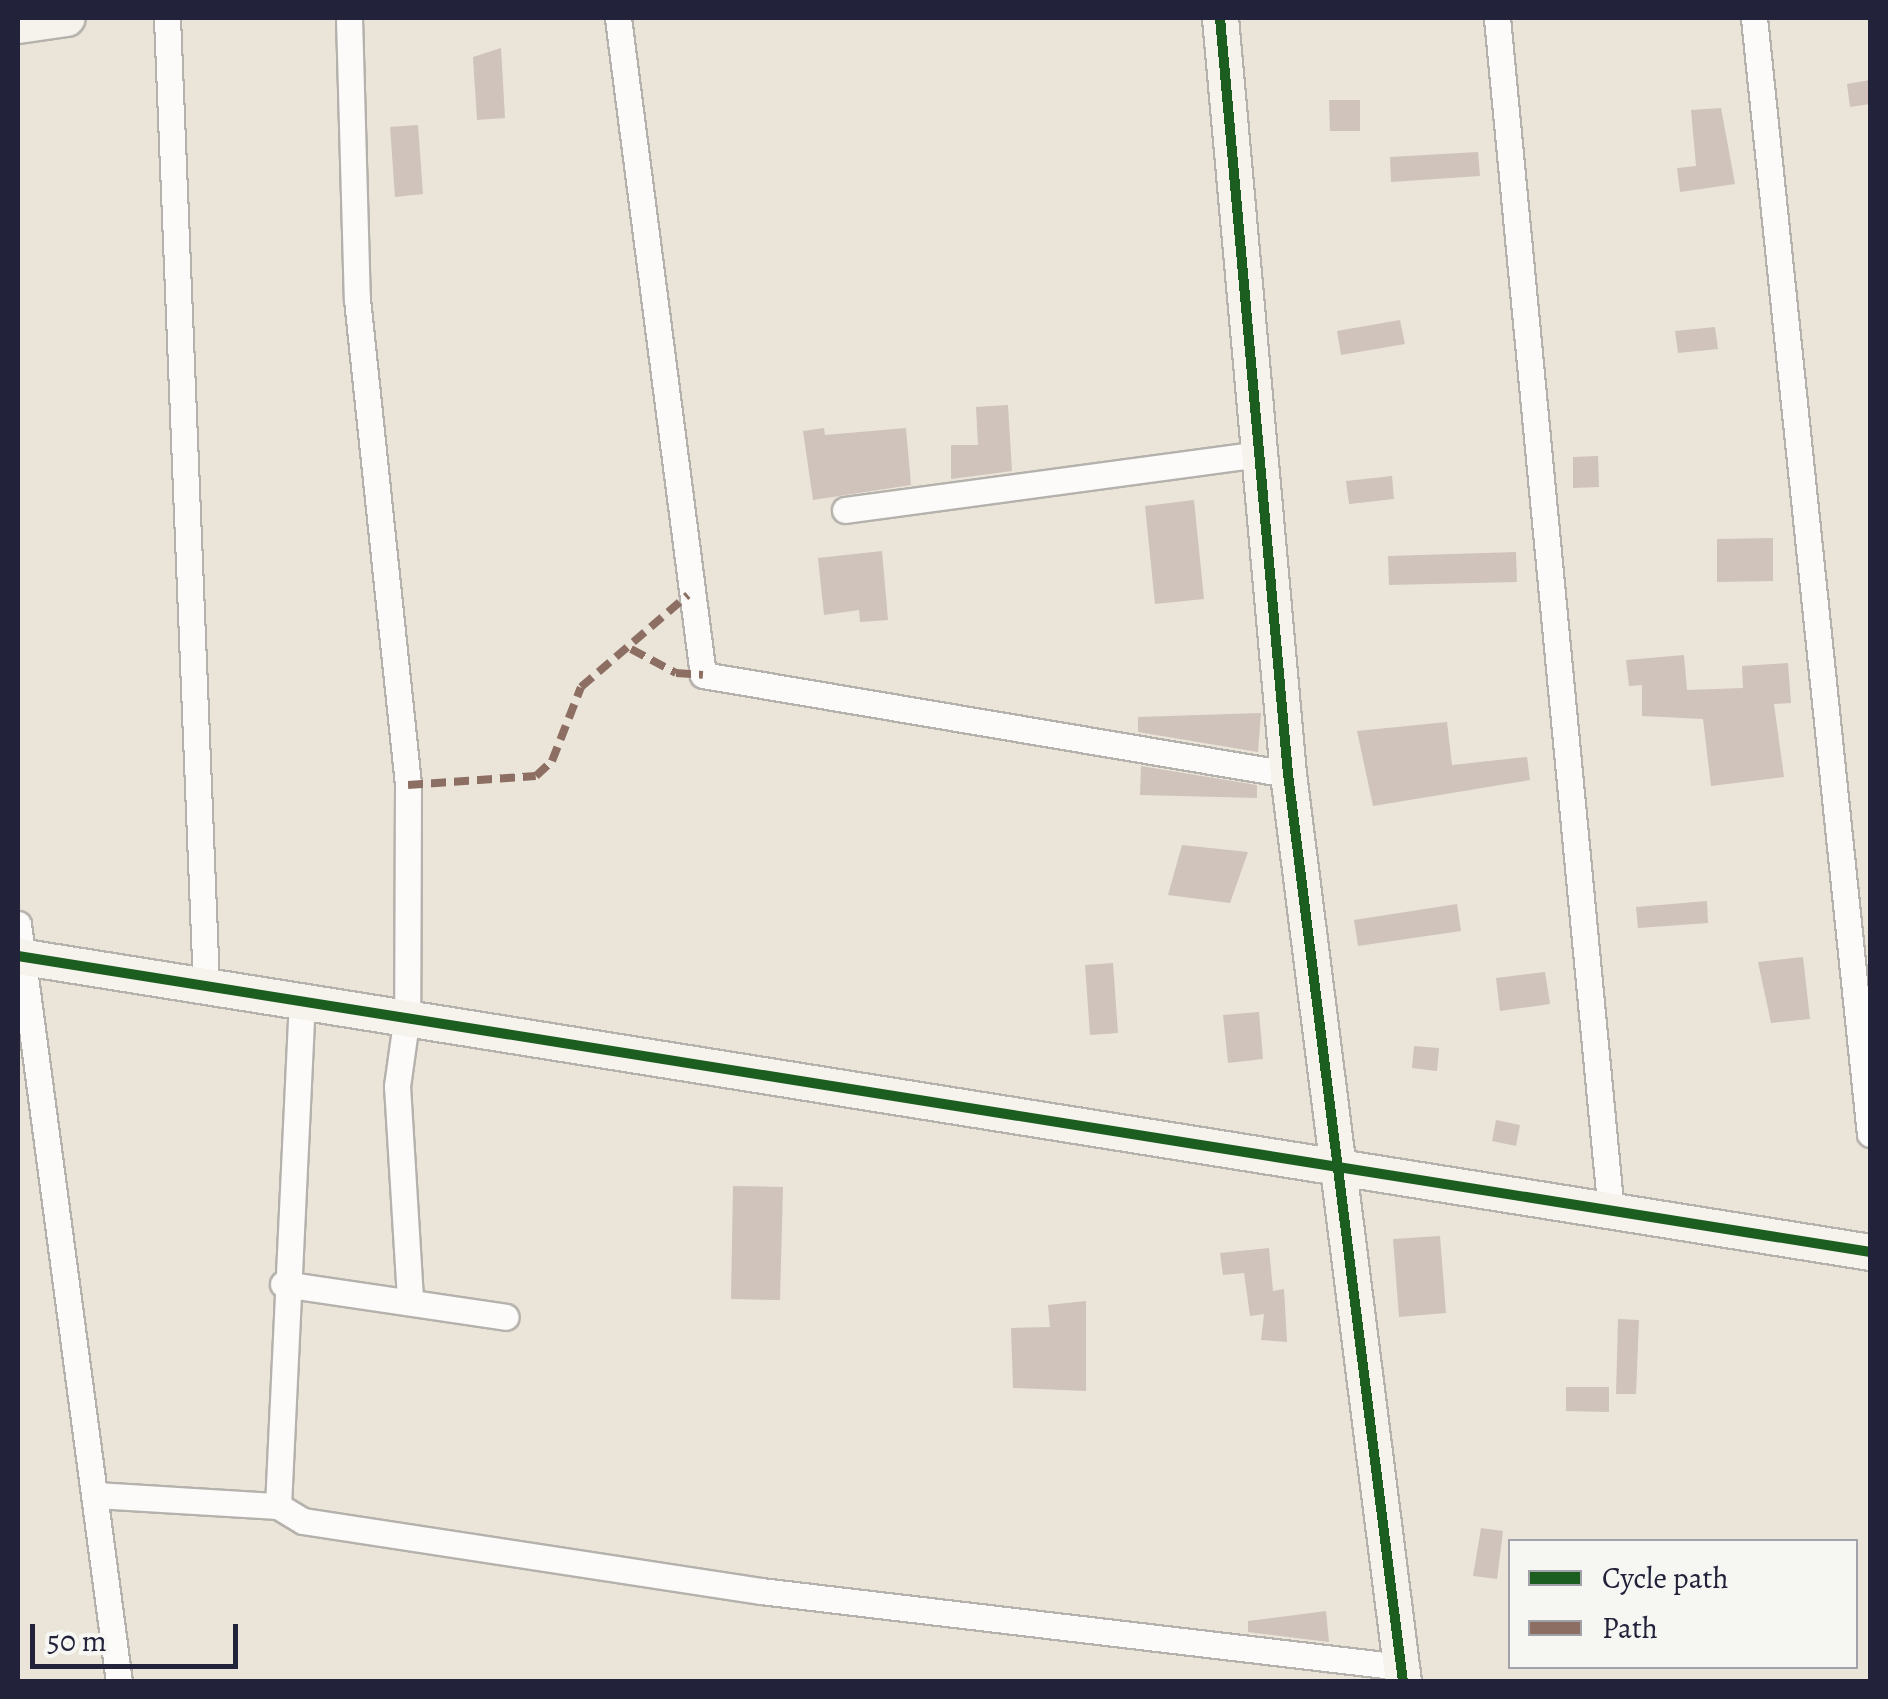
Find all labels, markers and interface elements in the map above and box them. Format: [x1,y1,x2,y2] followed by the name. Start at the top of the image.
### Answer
[1508,1539,1858,1669] legend
[1602,1558,1729,1598] text: Cycle path
[35,1604,242,1666] scale bar
[1602,1608,1658,1648] text: Path
[47,1621,107,1661] text: 50 m

